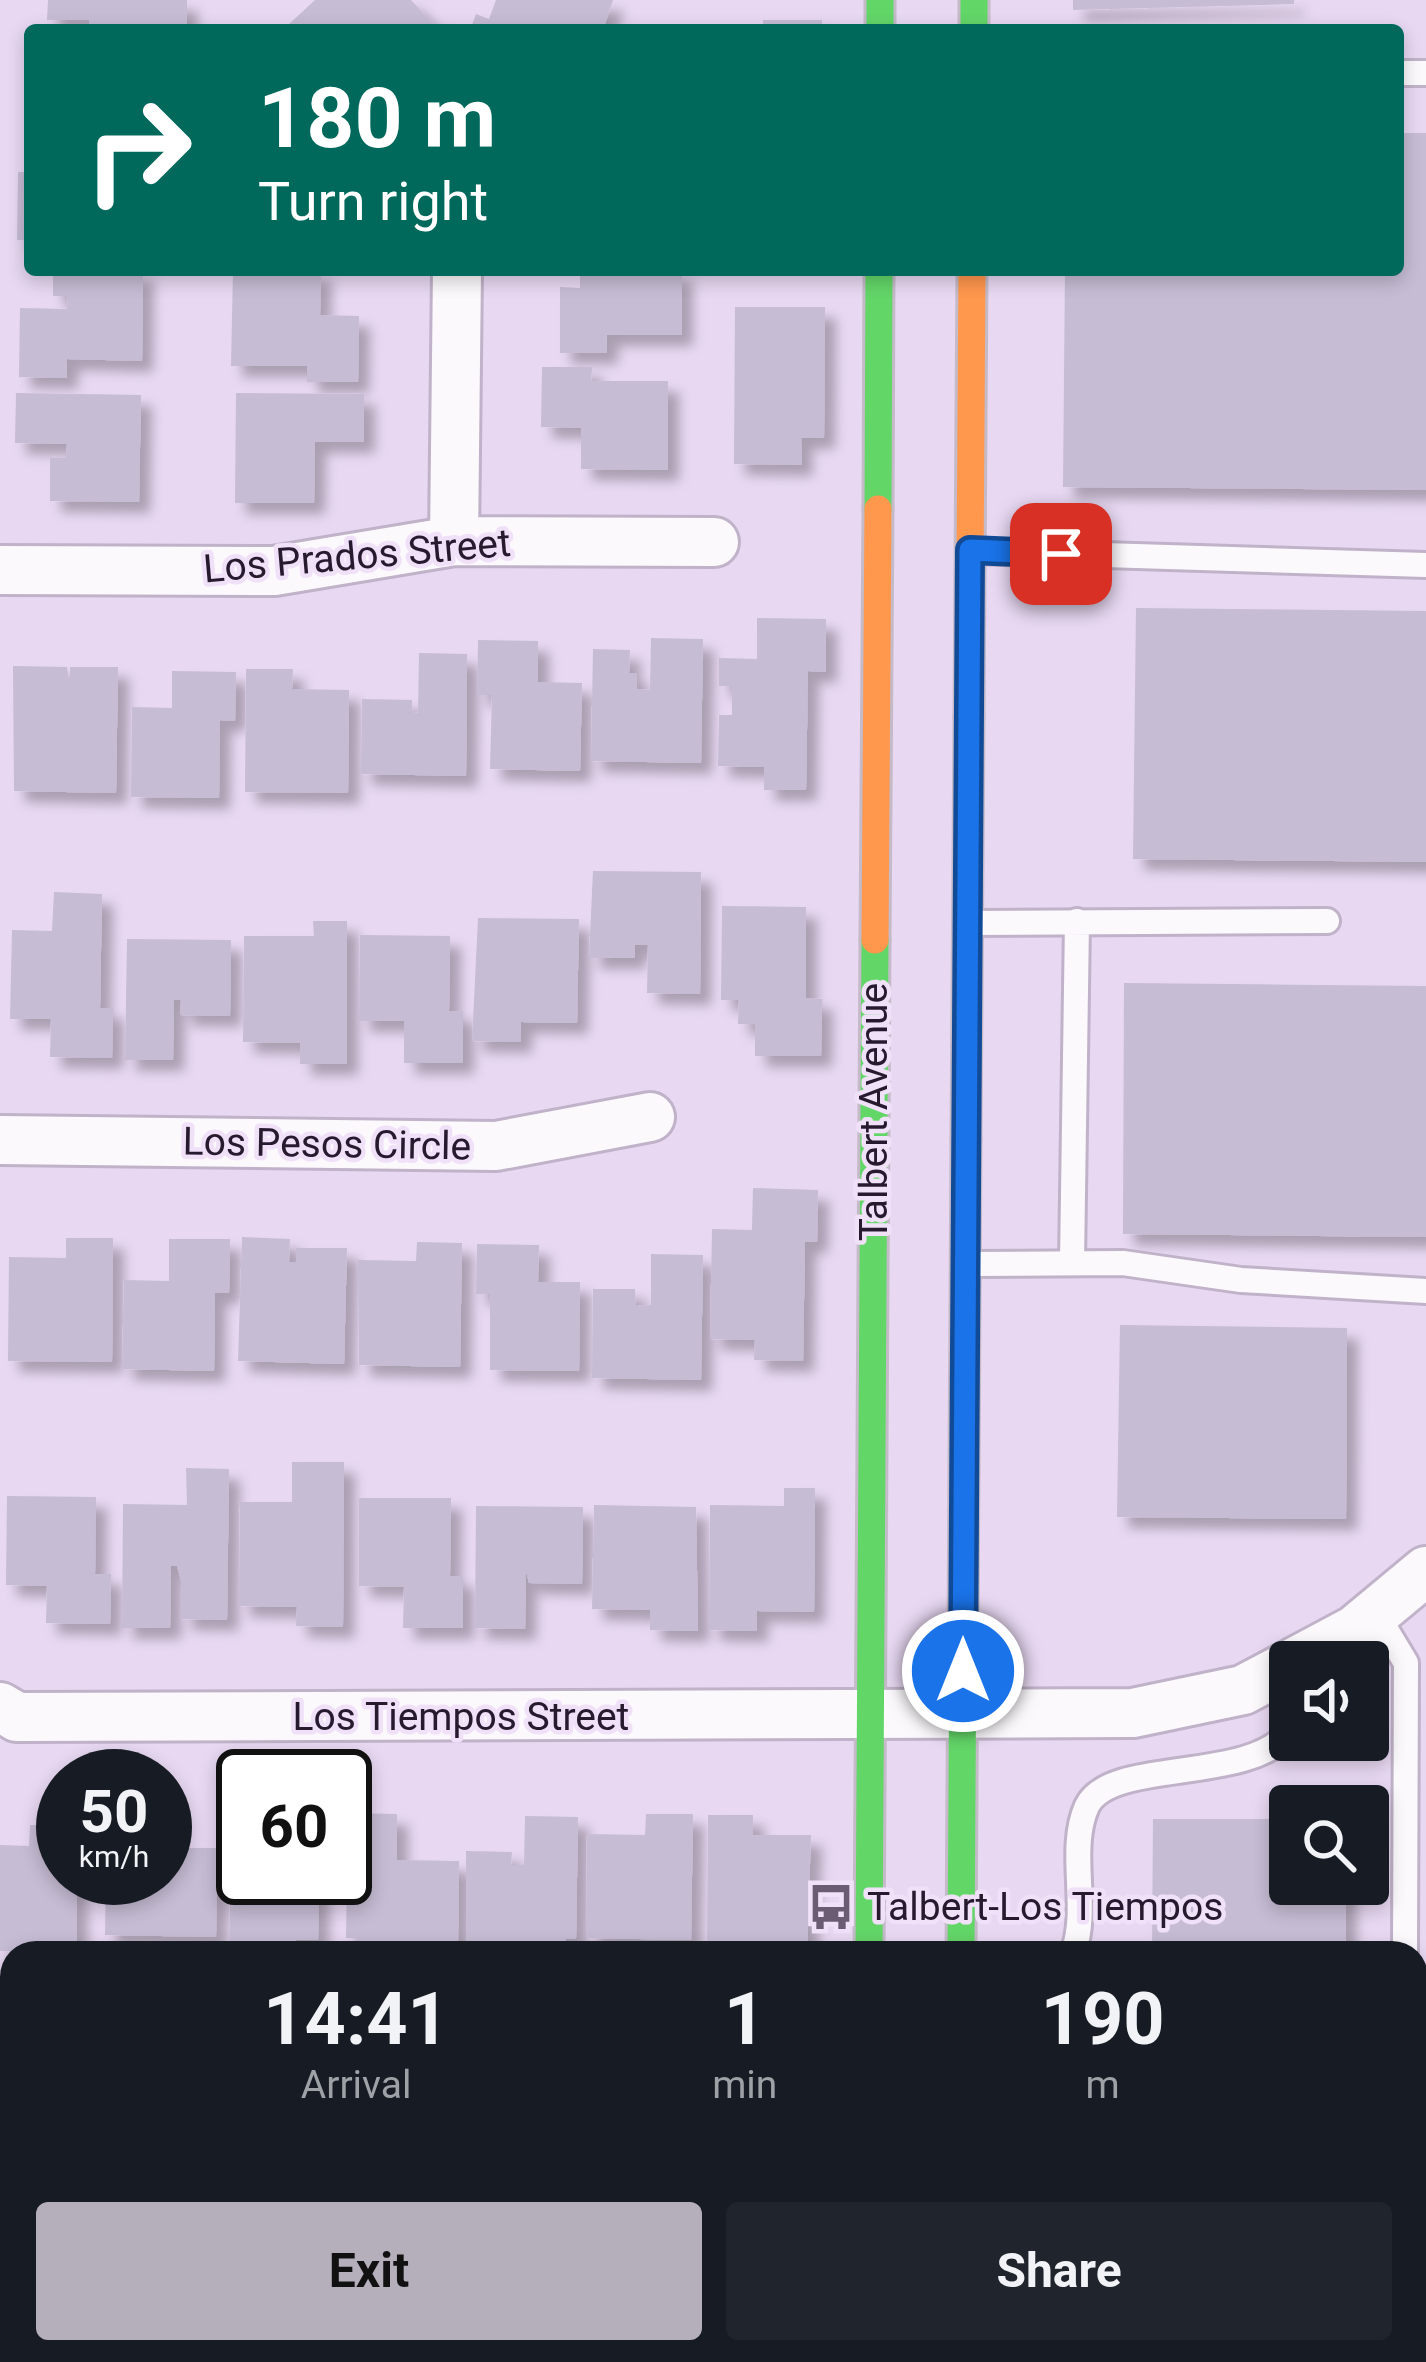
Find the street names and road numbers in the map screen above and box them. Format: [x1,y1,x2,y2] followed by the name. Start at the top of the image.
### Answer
[201,520,513,592] street label: Los Prados Street
[851,983,897,1241] street label: Talbert Avenue
[182,1118,472,1170] street label: Los Pesos Circle
[293,1694,629,1740] street label: Los Tiempos Street

